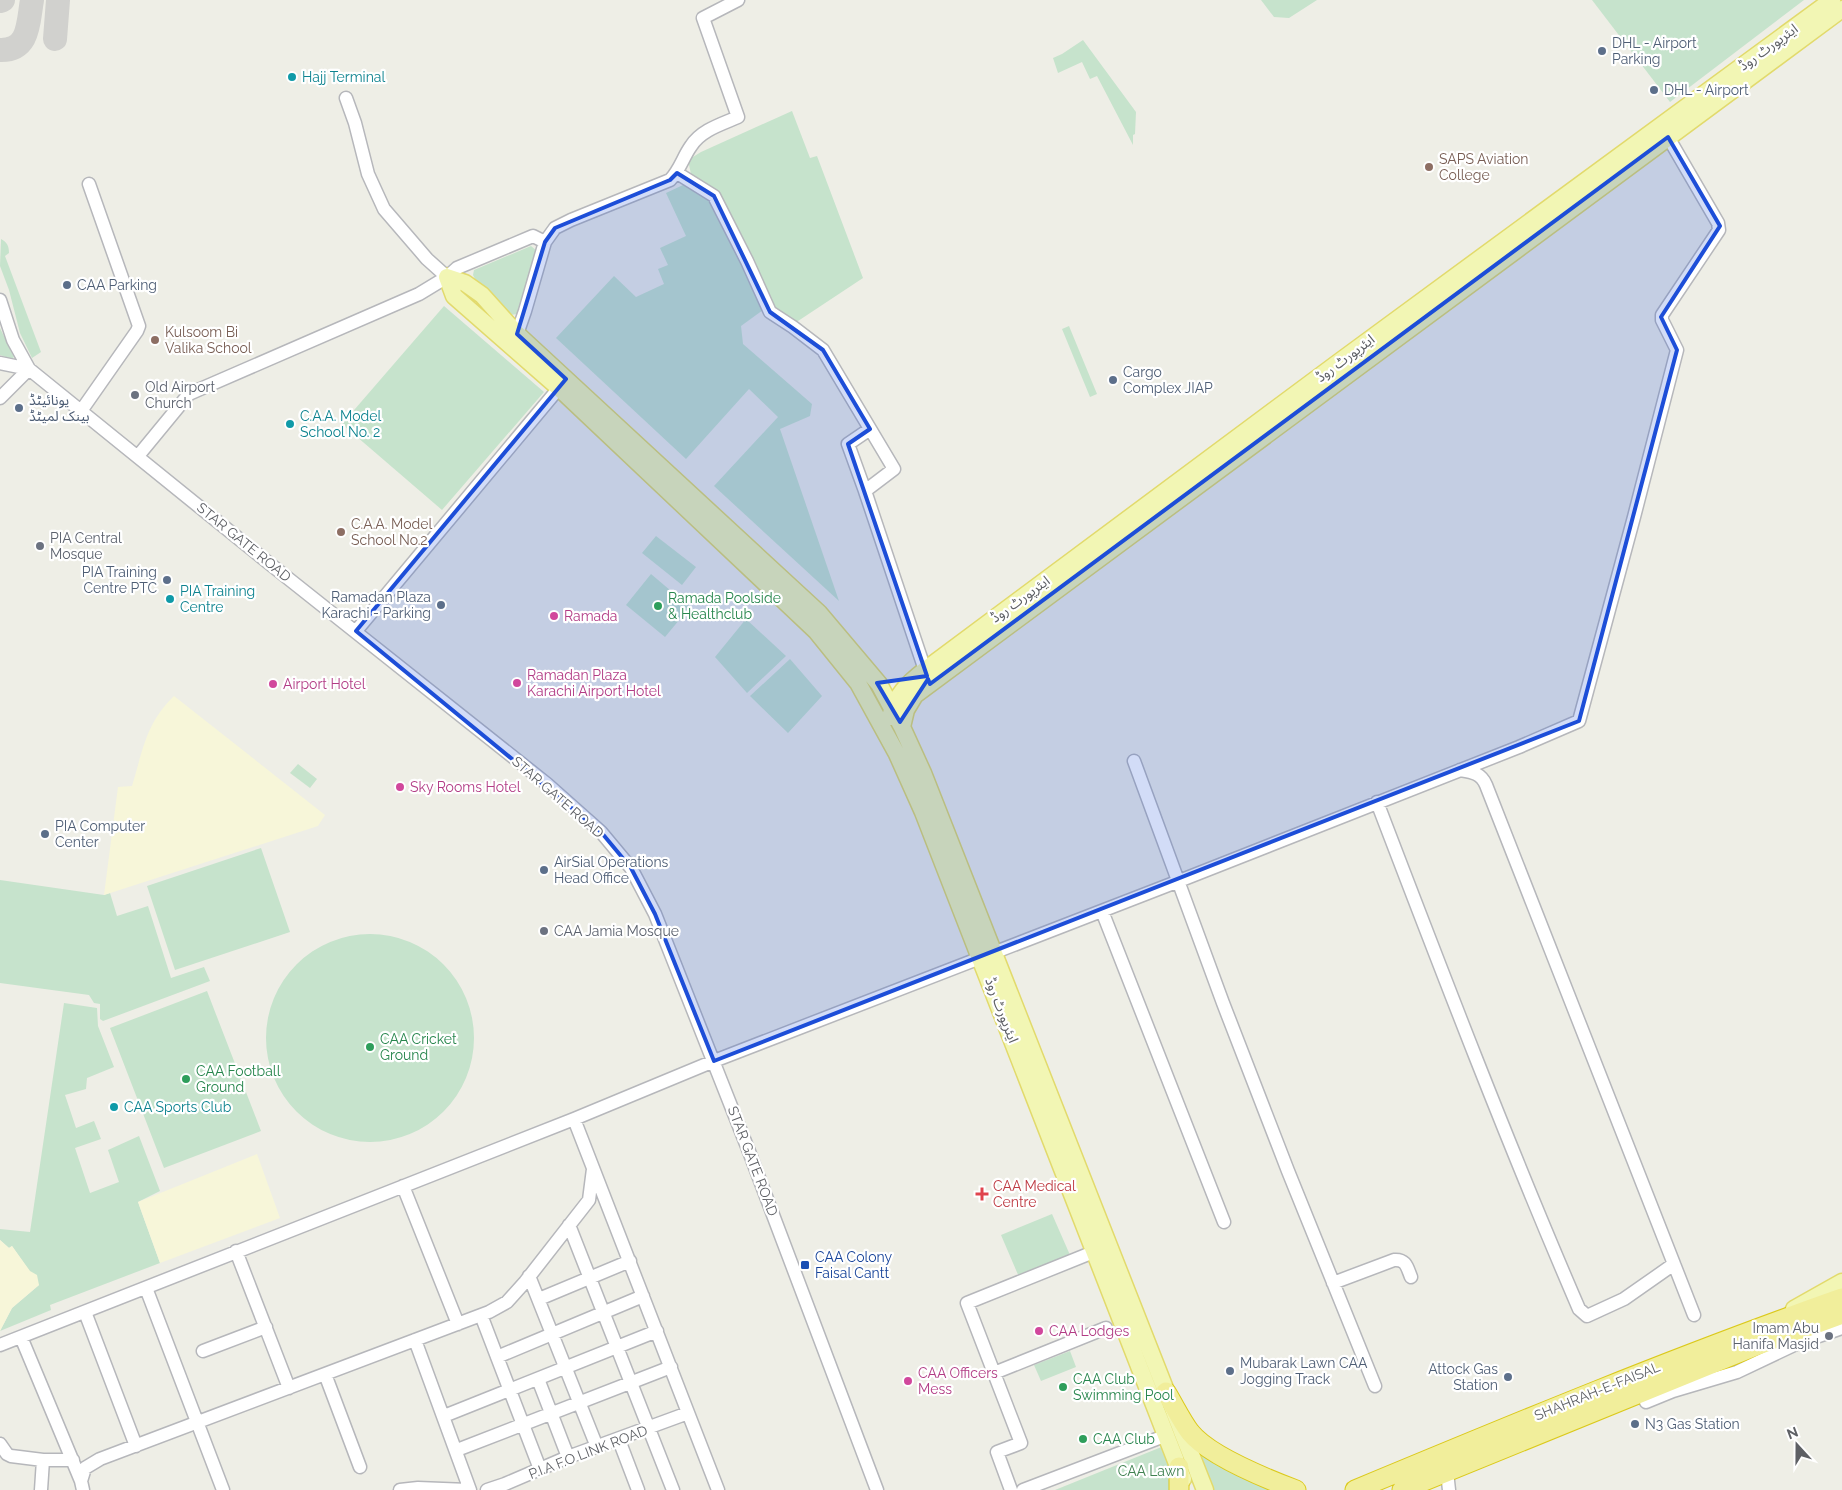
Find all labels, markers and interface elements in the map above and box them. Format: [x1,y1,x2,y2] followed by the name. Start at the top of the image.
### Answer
[1735,20,1802,75] street label: ایئرپورٹ روڈ
[1612,35,1697,67] place label: DHL - Airport Parking
[1596,45,1608,57] marker: DHL - Airport Parking
[302,69,385,85] place label: Hajj Terminal
[286,71,298,83] marker: Hajj Terminal
[1664,82,1749,98] place label: DHL - Airport
[1648,84,1660,96] marker: DHL - Airport
[1439,151,1528,183] place label: SAPS Aviation College
[1423,161,1435,173] marker: SAPS Aviation College
[77,277,157,293] place label: CAA Parking
[61,279,73,291] marker: CAA Parking
[165,324,252,356] place label: Kulsoom Bi Valika School
[1313,331,1379,387] street label: ایئرپورٹ روڈ
[149,334,161,346] marker: Kulsoom Bi Valika School
[1123,364,1213,396] place label: Cargo Complex JIAP
[1107,374,1119,386] marker: Cargo Complex JIAP
[145,379,215,411] place label: Old Airport Church
[129,389,141,401] marker: Old Airport Church
[29,392,90,424] place label: یونائیٹڈ بینک لمیٹڈ
[13,402,25,414] marker: یونائیٹڈ بینک لمیٹڈ
[300,408,381,440] place label: C.A.A. Model School No. 2
[284,418,296,430] marker: C.A.A. Model School No. 2
[194,499,294,585] street label: STAR GATE ROAD
[351,516,432,548] place label: C.A.A. Model School No.2
[335,526,347,538] marker: C.A.A. Model School No.2
[50,530,122,562] place label: PIA Central Mosque
[34,540,46,552] marker: PIA Central Mosque
[82,564,157,596] place label: PIA Training Centre PTC
[987,572,1054,627] street label: ایئرپورٹ روڈ
[161,574,173,586] marker: PIA Training Centre PTC
[180,583,255,615] place label: PIA Training Centre
[321,589,431,621] place label: Ramadan Plaza Karachi - Parking
[668,590,781,622] place label: Ramada Poolside & Healthclub
[164,593,176,605] marker: PIA Training Centre
[435,599,447,611] marker: Ramadan Plaza Karachi - Parking
[652,600,664,612] marker: Ramada Poolside & Healthclub
[564,608,618,624] place label: Ramada
[548,610,560,622] marker: Ramada
[527,667,661,699] place label: Ramadan Plaza Karachi Airport Hotel
[283,676,366,692] place label: Airport Hotel
[511,677,523,689] marker: Ramadan Plaza Karachi Airport Hotel
[267,678,279,690] marker: Airport Hotel
[509,753,607,841] street label: STAR GATE ROAD
[410,779,521,795] place label: Sky Rooms Hotel
[394,781,406,793] marker: Sky Rooms Hotel
[55,818,145,850] place label: PIA Computer Center
[39,828,51,840] marker: PIA Computer Center
[554,854,669,886] place label: AirSial Operations Head Office
[538,864,550,876] marker: AirSial Operations Head Office
[554,923,679,939] place label: CAA Jamia Mosque
[538,925,550,937] marker: CAA Jamia Mosque
[980,975,1022,1046] street label: ایئرپورٹ روڈ
[380,1031,457,1063] place label: CAA Cricket Ground
[364,1041,376,1053] marker: CAA Cricket Ground
[196,1063,281,1095] place label: CAA Football Ground
[180,1073,192,1085] marker: CAA Football Ground
[124,1099,232,1115] place label: CAA Sports Club
[108,1101,120,1113] marker: CAA Sports Club
[725,1104,781,1218] street label: STAR GATE ROAD
[993,1178,1076,1210] place label: CAA Medical Centre
[975,1187,989,1201] marker: CAA Medical Centre
[815,1249,893,1281] place label: CAA Colony Faisal Cantt
[799,1259,811,1271] marker: CAA Colony Faisal Cantt
[1733,1320,1819,1352] place label: Imam Abu Hanifa Masjid
[1049,1323,1129,1339] place label: CAA Lodges
[1033,1325,1045,1337] marker: CAA Lodges
[1823,1330,1835,1342] marker: Imam Abu Hanifa Masjid
[1240,1355,1368,1387] place label: Mubarak Lawn CAA Jogging Track
[1532,1358,1662,1424] street label: SHAHRAH-E-FAISAL
[1428,1361,1498,1393] place label: Attock Gas Station
[918,1365,998,1397] place label: CAA Officers Mess
[1224,1365,1236,1377] marker: Mubarak Lawn CAA Jogging Track
[1073,1371,1174,1403] place label: CAA Club Swimming Pool
[1502,1371,1514,1383] marker: Attock Gas Station
[902,1375,914,1387] marker: CAA Officers Mess
[1057,1381,1069,1393] marker: CAA Club Swimming Pool
[1645,1416,1740,1432] place label: N3 Gas Station
[1629,1418,1641,1430] marker: N3 Gas Station
[1772,1420,1822,1470] north arrow
[526,1422,650,1482] street label: P.I.A F.O LINK ROAD
[1784,1423,1800,1442] text: N
[1093,1431,1155,1447] place label: CAA Club
[1077,1433,1089,1445] marker: CAA Club
[1118,1463,1184,1479] park label: CAA Lawn

